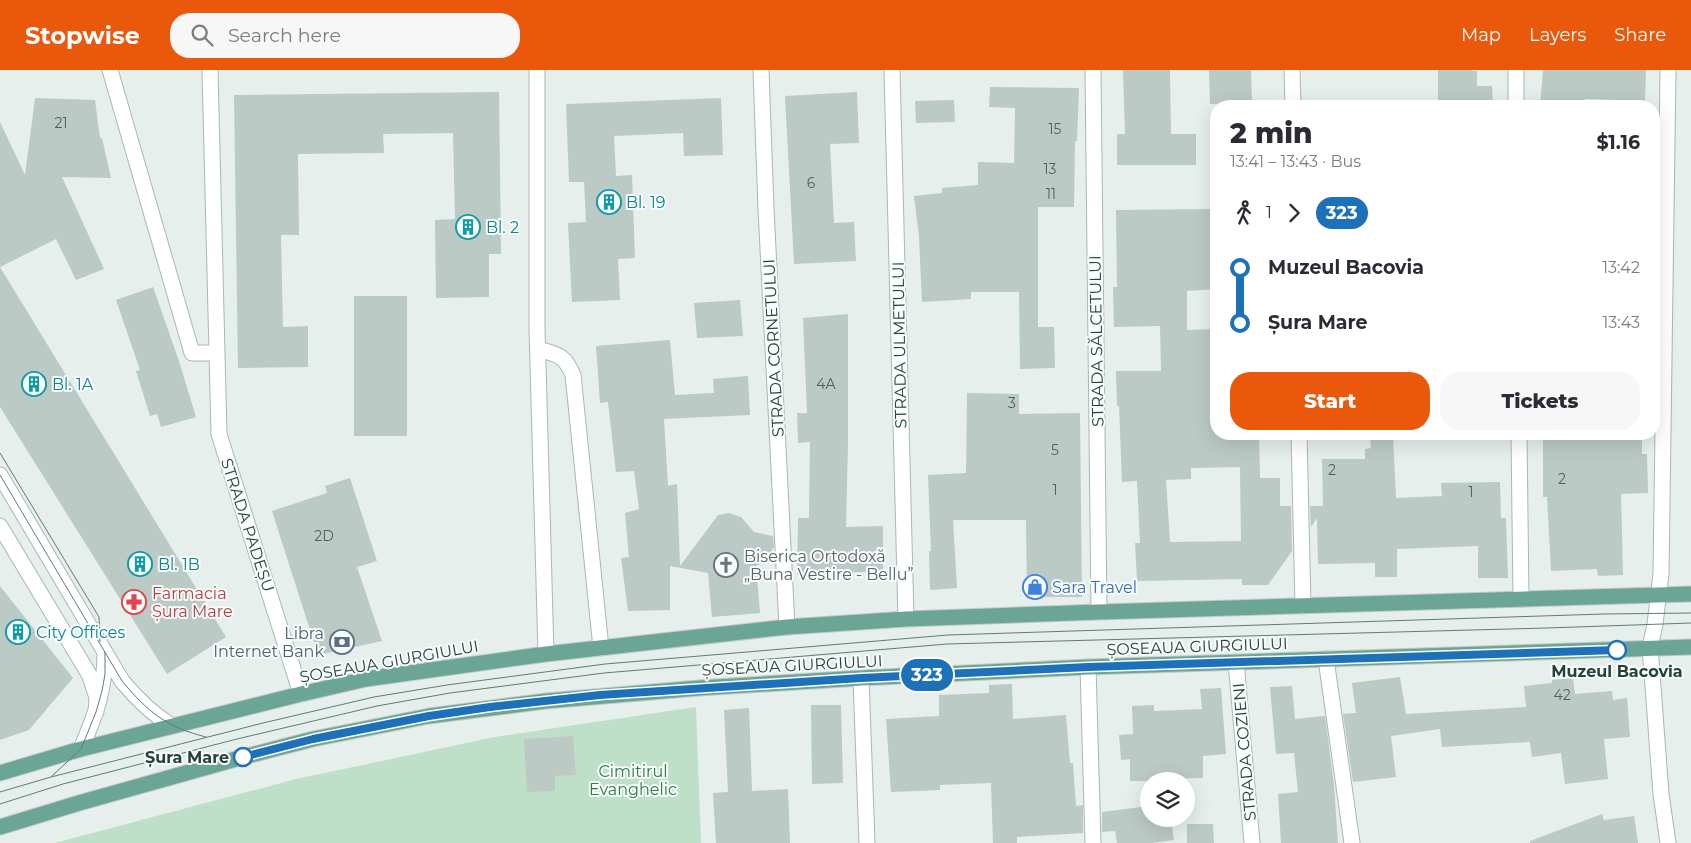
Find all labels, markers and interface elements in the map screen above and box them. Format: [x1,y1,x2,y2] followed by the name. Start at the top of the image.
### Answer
[170,13,520,58] search box
[25,21,140,50] text: Stopwise
[188,21,216,49] icon: search
[228,24,341,47] text: Search here
[1461,24,1501,46] text: Map
[1529,24,1586,46] text: Layers
[1614,24,1666,46] text: Share
[54,114,68,132] house number: 21
[1230,116,1312,150] text: 2 min
[1049,120,1062,138] house number: 15
[1596,131,1640,154] text: $1.16
[1230,152,1361,171] text: 13:41 – 13:43 · Bus
[1044,160,1057,178] house number: 13
[807,174,816,192] house number: 6
[1046,185,1056,203] house number: 11
[596,189,622,215] building icon: Bl. 19
[626,193,665,212] place label: Bl. 19
[1230,199,1258,227] icon: walk
[1280,199,1308,227] icon: forward
[1326,202,1358,224] text: 323
[1266,203,1272,222] text: 1
[455,214,481,240] building icon: Bl. 2
[486,218,519,237] place label: Bl. 2
[1086,255,1107,427] street label: STRADA SĂLCETULUI
[1268,256,1424,279] text: Muzeul Bacovia
[759,258,788,438] street label: STRADA CORNETULUI
[1602,258,1640,277] text: 13:42
[889,261,910,429] street label: STRADA ULMETULUI
[1268,311,1368,334] text: Șura Mare
[1602,313,1640,332] text: 13:43
[21,371,47,397] building icon: Bl. 1A
[1230,372,1430,430] button: Start
[1440,372,1640,430] button: Tickets
[52,375,94,394] place label: Bl. 1A
[816,375,837,393] house number: 4A
[1008,394,1016,412] house number: 3
[1051,441,1059,459] house number: 5
[216,456,278,595] street label: STRADA PADEȘU
[1328,461,1336,479] house number: 2
[1558,470,1566,488] house number: 2
[1052,481,1058,499] house number: 1
[1468,483,1474,501] house number: 1
[314,527,334,545] house number: 2D
[744,547,914,584] place label: Biserica Ortodoxă „Buna Vestire - Bellu”
[127,551,153,577] building icon: Bl. 1B
[713,552,739,578] church icon: Biserica Ortodoxă „Buna Vestire - Bellu”
[158,555,200,574] place label: Bl. 1B
[1022,574,1048,600] shop icon: Sara Travel
[1052,578,1137,597] place label: Sara Travel
[152,584,233,622] place label: Farmacia Șura Mare
[121,589,147,615] pharmacy icon: Farmacia Șura Mare
[5,619,31,645] building icon: City Offices
[36,623,125,642] place label: City Offices
[213,624,324,661] place label: Libra Internet Bank
[329,629,355,655] bank icon: Libra Internet Bank
[1106,634,1288,660] street label: ȘOSEAUA GIURGIULUI
[298,636,480,688] street label: ȘOSEAUA GIURGIULUI
[1607,640,1627,660] marker: Muzeul Bacovia
[701,651,883,681] street label: ȘOSEAUA GIURGIULUI
[898,659,956,691] line badge: 323
[1551,662,1683,681] place label: Muzeul Bacovia
[911,664,943,686] text: 323
[1229,682,1260,822] street label: STRADA COZIENI
[1553,686,1571,704] house number: 42
[233,747,253,767] marker: Șura Mare
[145,748,229,768] place label: Șura Mare
[589,762,677,799] park label: Cimitirul Evanghelic
[1140,772,1195,827] map controls
[1140,772,1195,827] button: layers

